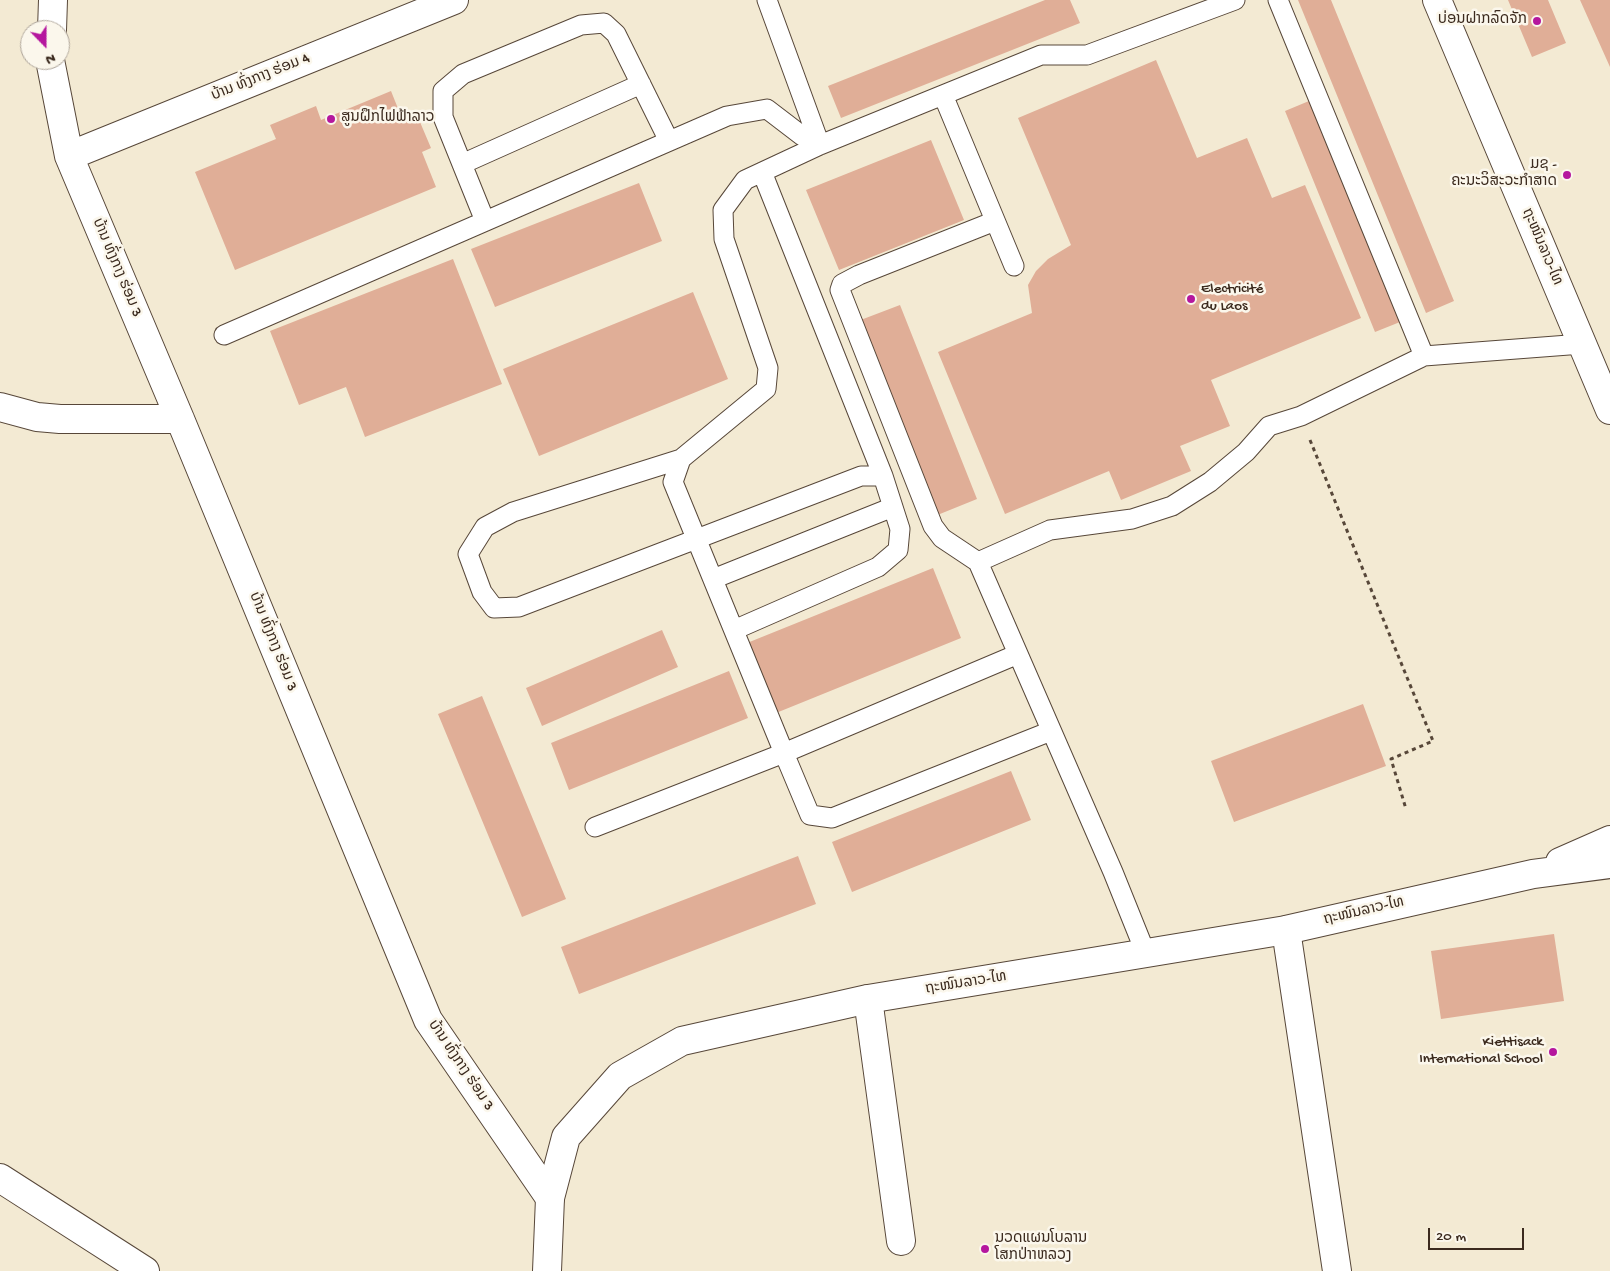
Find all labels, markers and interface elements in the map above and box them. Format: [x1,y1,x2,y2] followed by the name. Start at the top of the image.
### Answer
[1438,12,1527,30] place label: ບ່ອນຝາກລົດຈັກ
[1531,15,1543,27] marker: ບ່ອນຝາກລົດຈັກ
[20,20,70,70] north arrow
[43,49,58,68] text: N
[209,50,313,106] street label: ບ້ານ ທົ່ງກາງ ຮ່ອມ 4
[341,110,435,128] place label: ສູນຝຶກໄຟຟ້າລາວ
[325,113,337,125] marker: ສູນຝຶກໄຟຟ້າລາວ
[1451,157,1557,192] place label: ມຊ - ຄະນະວິສະວະກຳສາດ
[1561,169,1573,181] marker: ມຊ - ຄະນະວິສະວະກຳສາດ
[1517,206,1565,288] street label: ຖະໜົນລາວ-ໄທ
[87,216,145,320] street label: ບ້ານ ທົ່ງກາງ ຮ່ອມ 3
[1201,281,1263,316] place label: Electricité du Laos
[1185,293,1197,305] marker: Electricité du Laos
[244,590,300,694] street label: ບ້ານ ທົ່ງກາງ ຮ່ອມ 3
[1322,894,1406,930] street label: ຖະໜົນລາວ-ໄທ
[924,969,1008,999] street label: ຖະໜົນລາວ-ໄທ
[423,1017,497,1115] street label: ບ້ານ ທົ່ງກາງ ຮ່ອມ 3
[1419,1034,1543,1069] place label: Kiettisack International School
[1547,1046,1559,1058] marker: Kiettisack International School
[1430,1218,1526,1250] scale bar
[1436,1228,1466,1246] text: 20 m
[995,1231,1087,1266] place label: ນວດແຜນໂບລານ ໂສກປ່າາຫລວງ
[979,1243,991,1255] marker: ນວດແຜນໂບລານ ໂສກປ່າາຫລວງ

